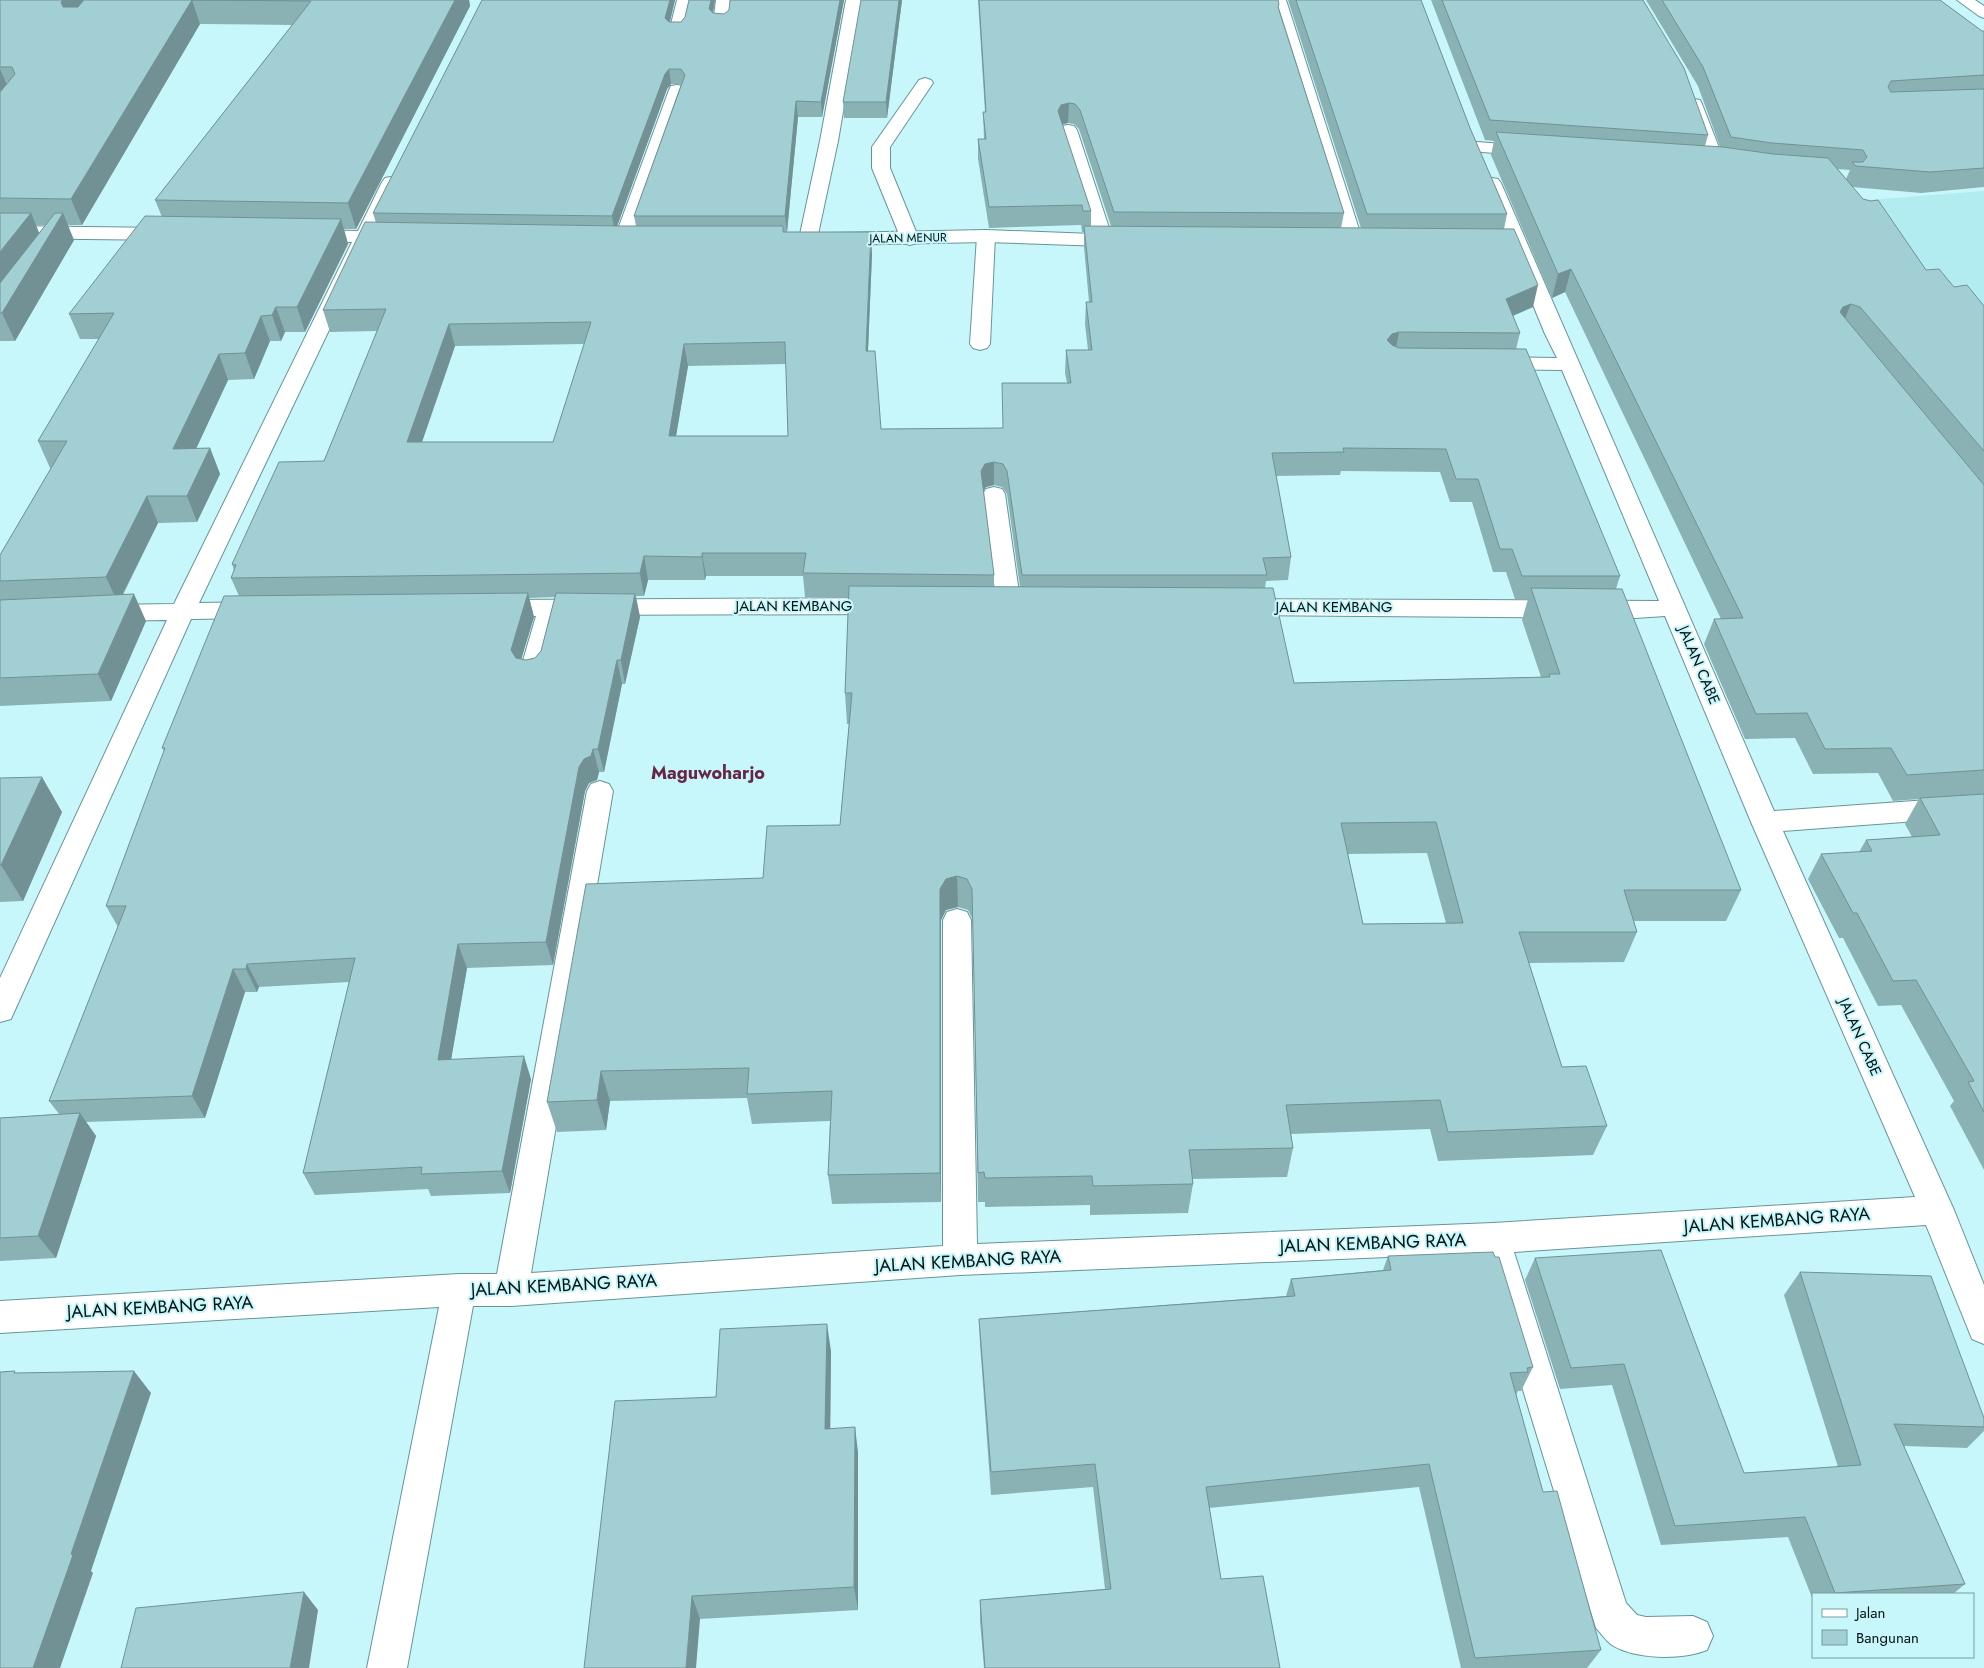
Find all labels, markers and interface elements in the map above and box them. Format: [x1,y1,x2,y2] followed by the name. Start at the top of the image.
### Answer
[867,228,947,248] street label: JALAN MENUR
[734,595,852,617] street label: JALAN KEMBANG
[1274,596,1392,618] street label: JALAN KEMBANG
[1672,621,1725,708] street label: JALAN CABE
[651,760,765,786] district label: Maguwoharjo
[1832,993,1887,1080] street label: JALAN CABE
[1681,1201,1871,1240] street label: JALAN KEMBANG RAYA
[1277,1227,1467,1259] street label: JALAN KEMBANG RAYA
[872,1243,1062,1279] street label: JALAN KEMBANG RAYA
[468,1267,658,1303] street label: JALAN KEMBANG RAYA
[64,1289,254,1325] street label: JALAN KEMBANG RAYA
[1812,1593,1974,1658] legend
[1854,1602,1885,1624] text: Jalan
[1856,1627,1919,1649] text: Bangunan

